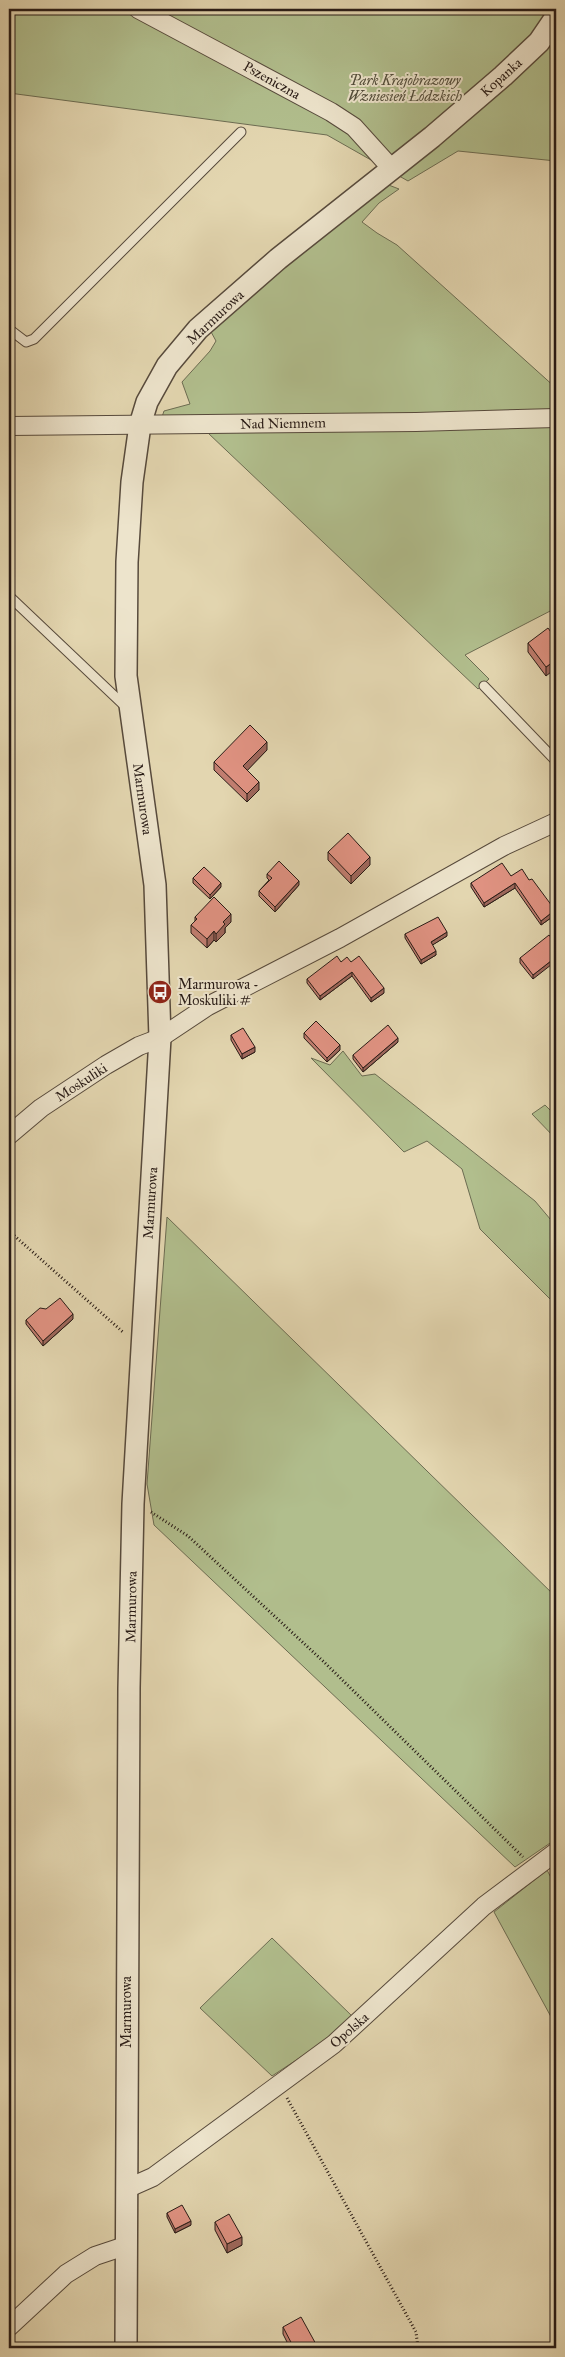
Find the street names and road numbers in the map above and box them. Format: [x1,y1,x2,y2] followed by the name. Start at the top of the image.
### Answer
[477,54,526,100] street label: Kopanka
[240,58,303,103] street label: Pszeniczna
[183,287,248,348] street label: Marmurowa
[240,414,326,433] street label: Nad Niemnem
[129,762,156,836] street label: Marmurowa
[52,1059,111,1105] street label: Moskuliki
[140,1166,161,1240] street label: Marmurowa
[122,1571,141,1643] street label: Marmurowa
[118,1976,135,2048] street label: Marmurowa
[326,2009,372,2052] street label: Opolska

